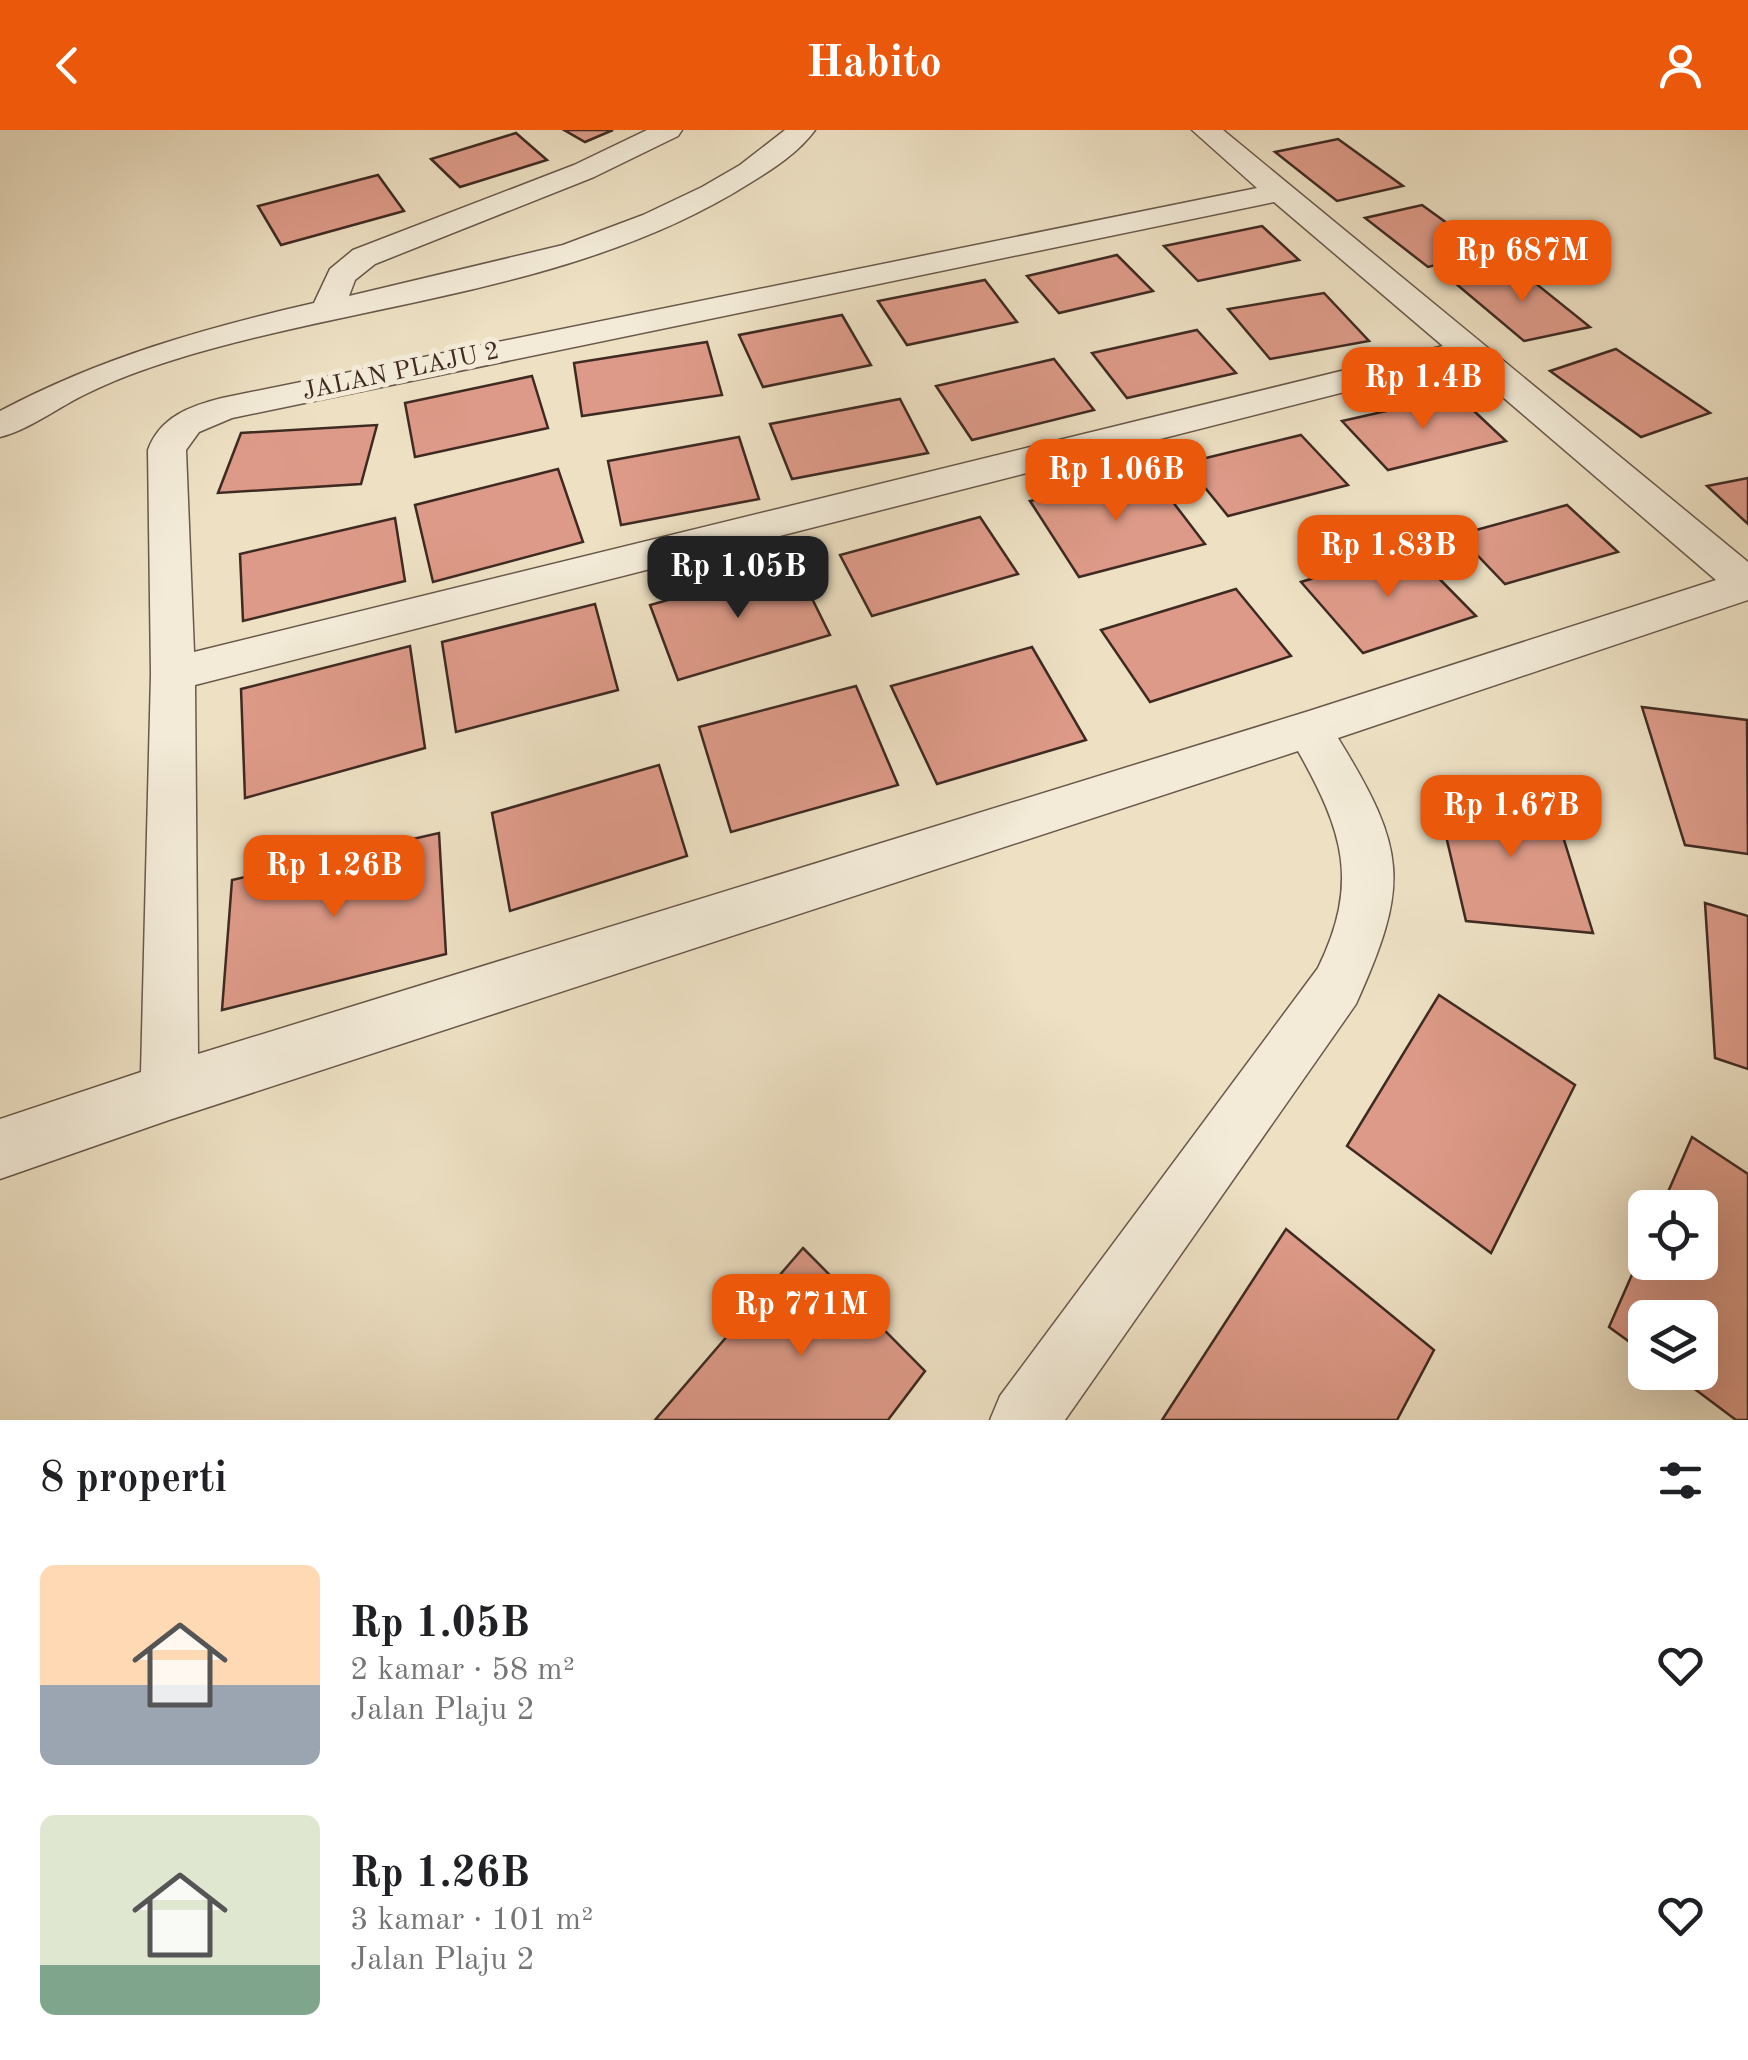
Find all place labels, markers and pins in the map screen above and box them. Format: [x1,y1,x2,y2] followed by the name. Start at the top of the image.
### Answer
[1430,220,1614,305] pin: Rp 687M
[1331,347,1515,432] pin: Rp 1.4B
[1013,439,1219,524] pin: Rp 1.06B
[1285,515,1491,600] pin: Rp 1.83B
[635,536,841,621] pin: Rp 1.05B
[1408,775,1614,860] pin: Rp 1.67B
[231,835,437,920] pin: Rp 1.26B
[709,1274,893,1359] pin: Rp 771M

